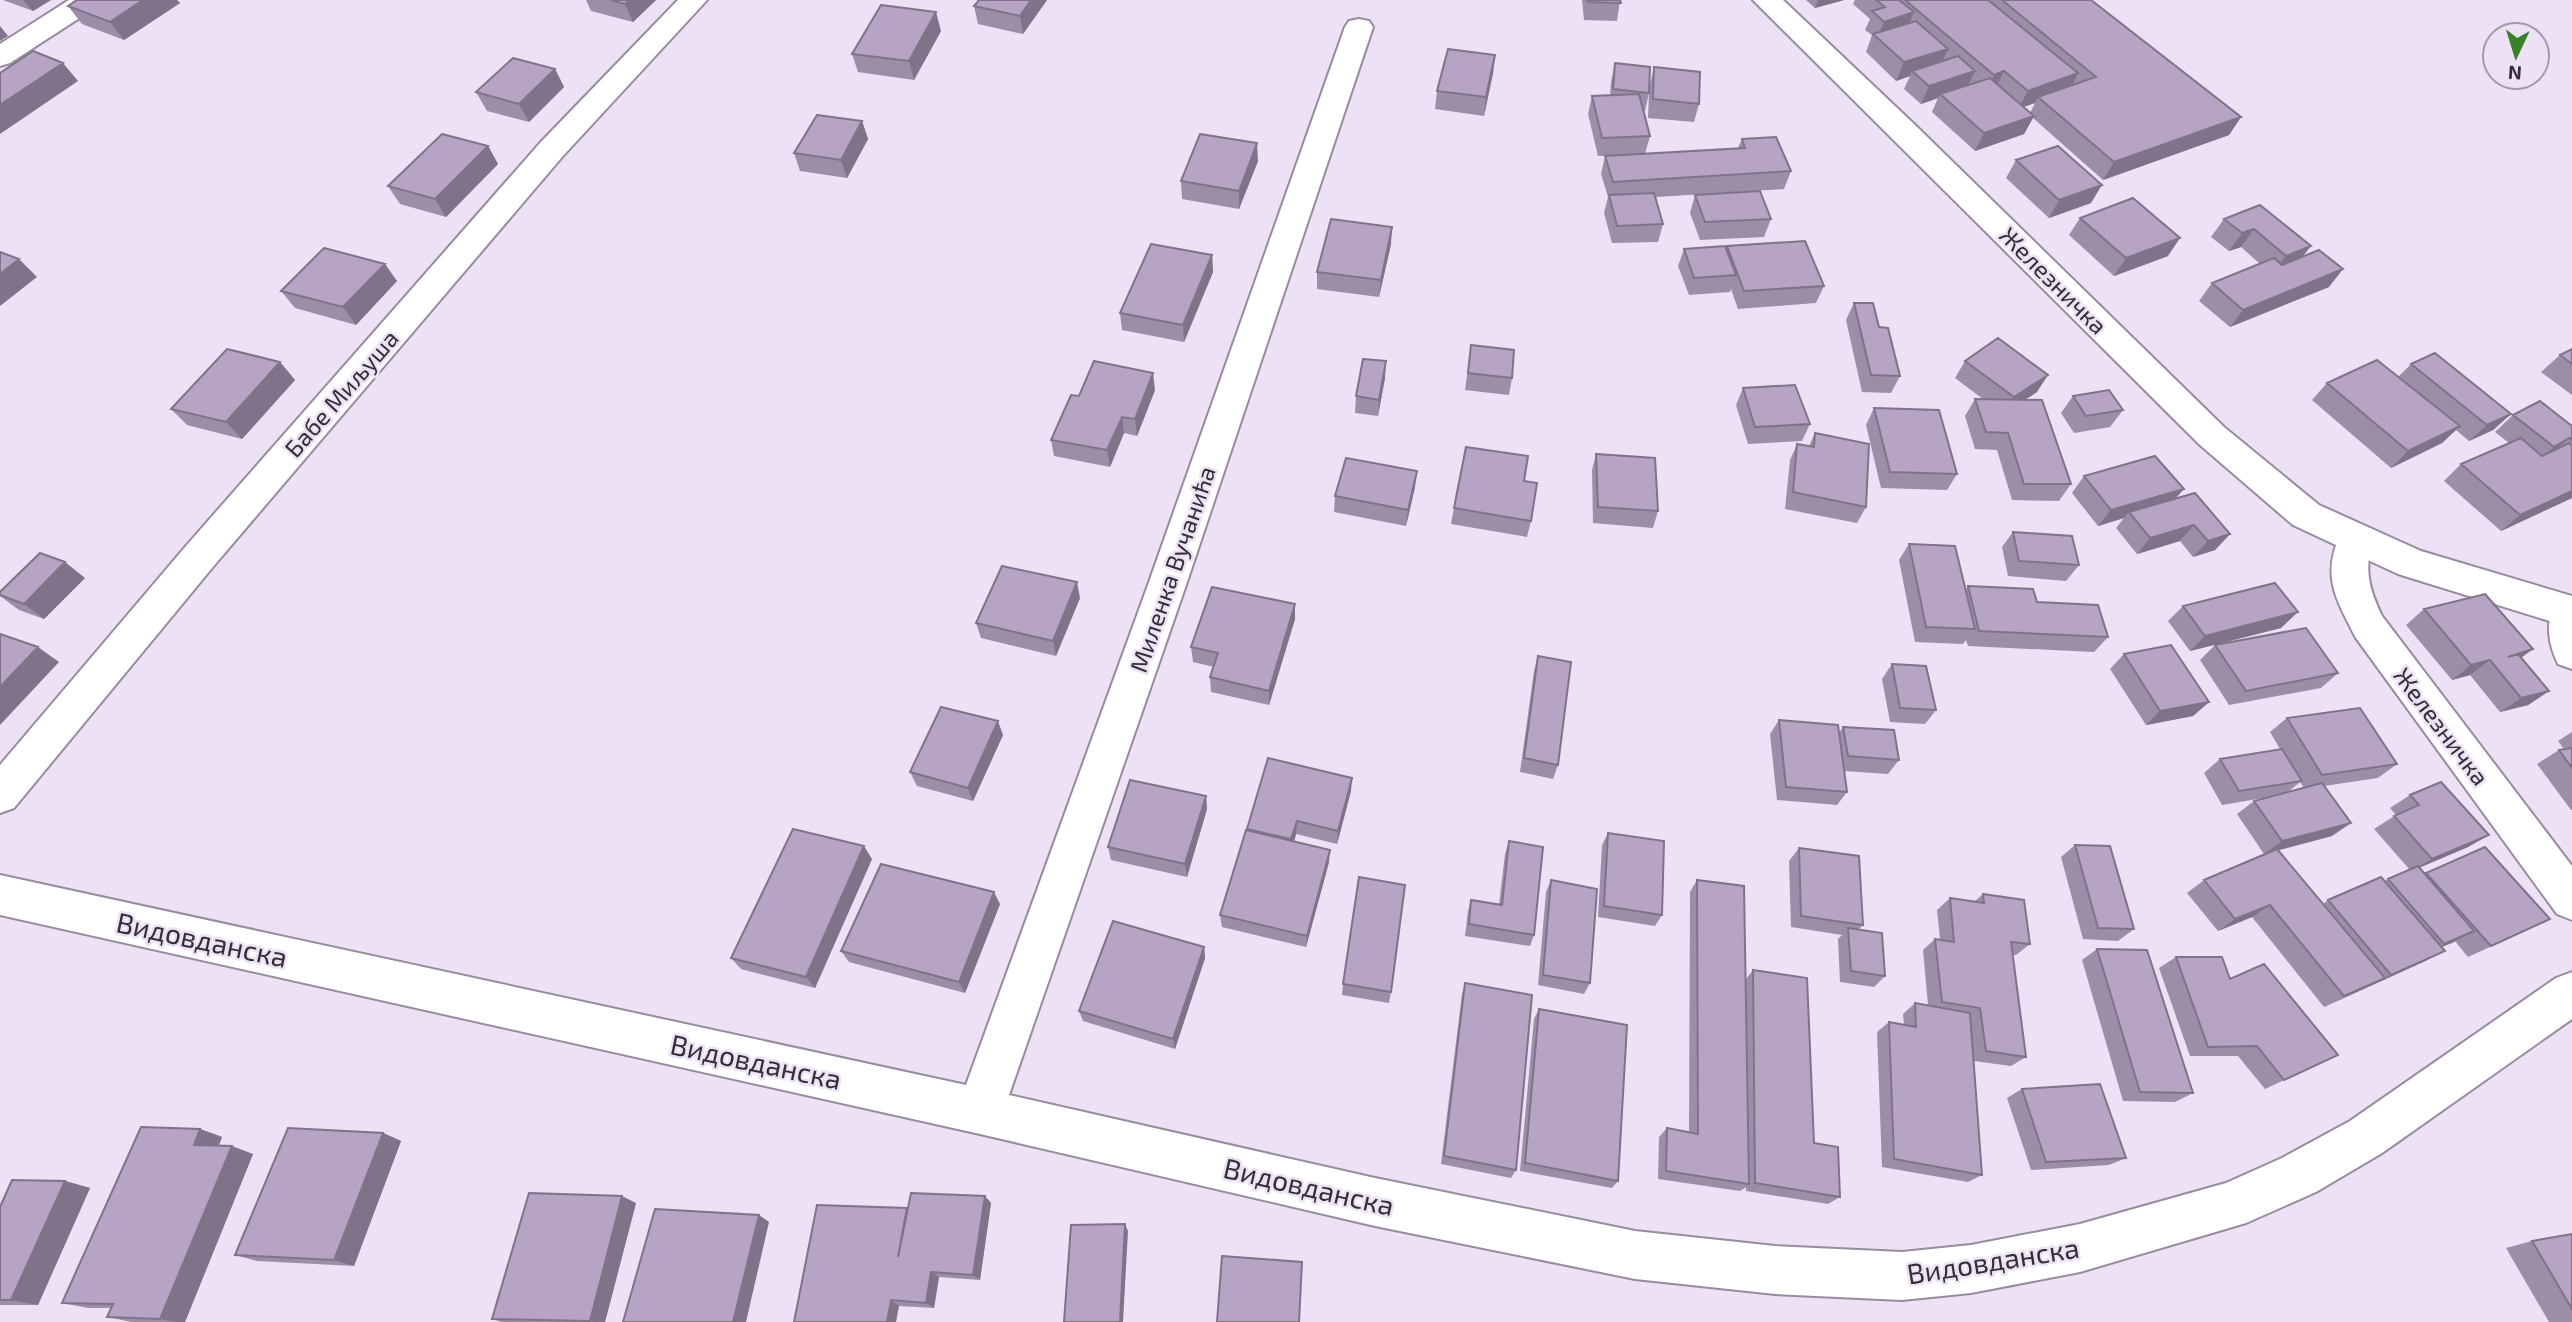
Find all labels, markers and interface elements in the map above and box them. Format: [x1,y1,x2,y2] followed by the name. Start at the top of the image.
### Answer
[2481,21,2551,91] north arrow
[2507,62,2522,85] text: N
[1994,220,2114,340] street label: Железничка
[278,324,405,463] street label: Бабе Миљуша
[1123,462,1222,676] street label: Миленка Вучанића
[2388,661,2496,791] street label: Железничка
[113,904,291,974] street label: Видовданска
[667,1026,845,1096] street label: Видовданска
[1220,1150,1398,1222] street label: Видовданска
[1904,1230,2082,1290] street label: Видовданска

